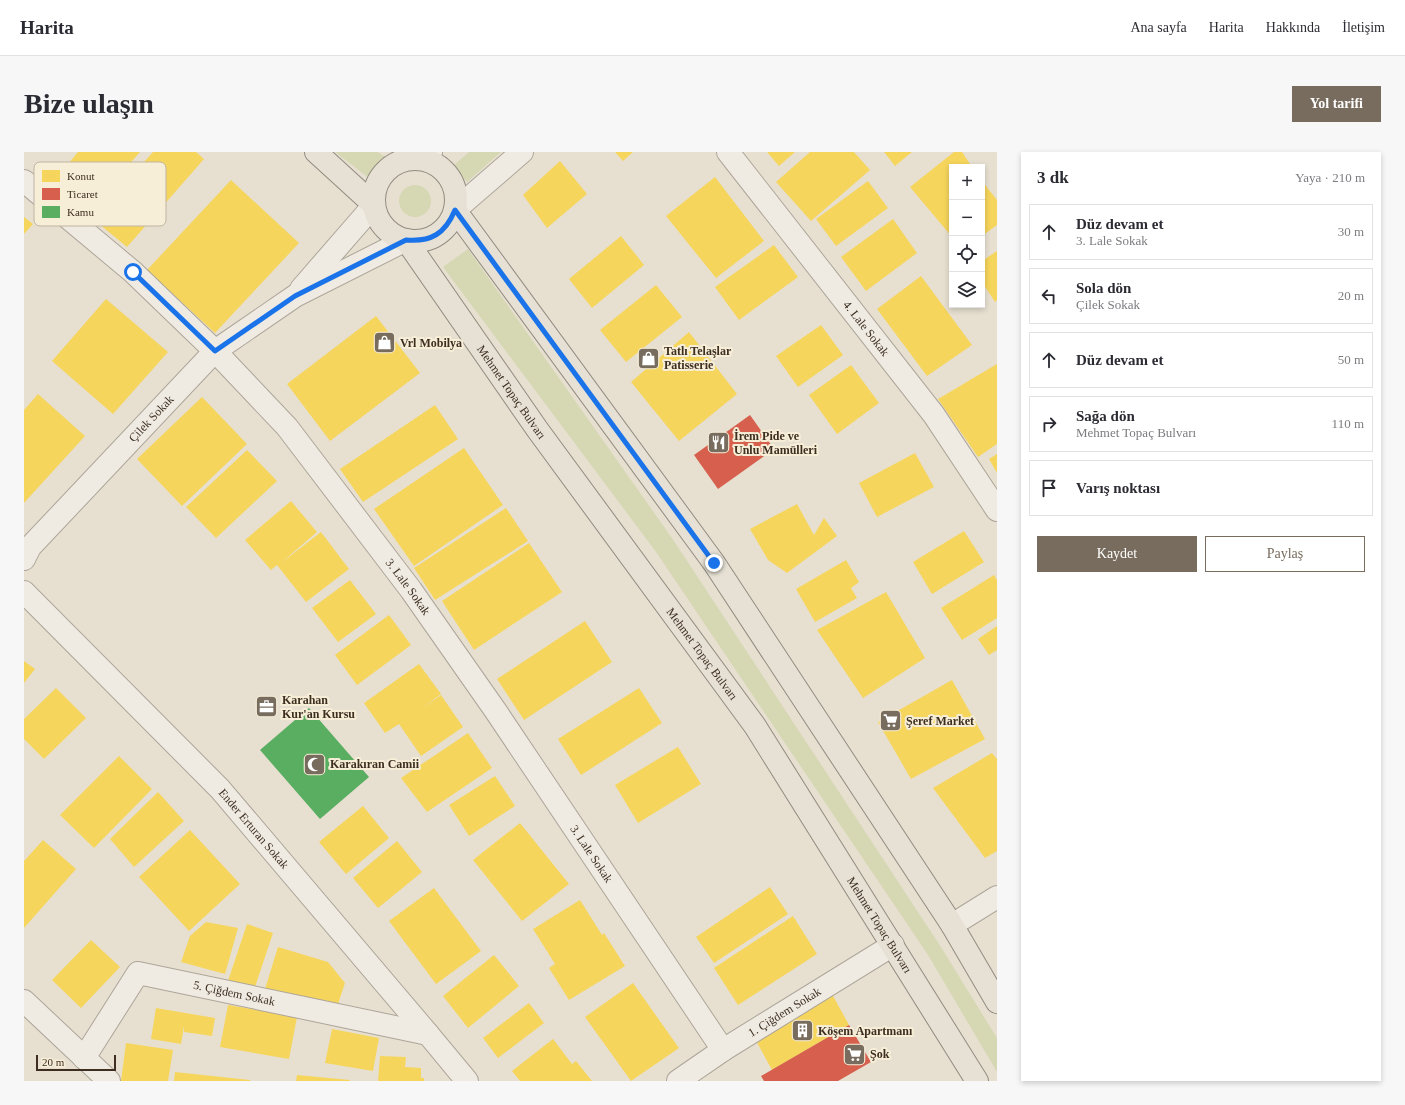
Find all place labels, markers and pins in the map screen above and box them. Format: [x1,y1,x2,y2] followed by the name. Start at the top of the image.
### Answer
[371,330,397,356] shop icon: Vrl Mobilya
[400,336,462,350] place label: Vrl Mobilya
[664,344,732,372] place label: Tatlı Telaşlar Patisserie
[636,345,662,371] shop icon: Tatlı Telaşlar Patisserie
[734,429,818,457] place label: İrem Pide ve Unlu Mamülleri
[706,430,732,456] restaurant icon: İrem Pide ve Unlu Mamülleri
[282,693,355,721] place label: Karahan Kur'an Kursu
[253,694,279,720] office icon: Karahan Kur'an Kursu
[878,708,904,734] supermarket icon: Şeref Market
[906,714,974,728] place label: Şeref Market
[302,751,328,777] mosque icon: Karakıran Camii
[330,757,420,771] place label: Karakıran Camii
[789,1018,815,1044] building icon: Köşem Apartmanı
[818,1024,913,1038] place label: Köşem Apartmanı
[841,1041,867,1067] supermarket icon: Şok
[870,1047,890,1061] place label: Şok

